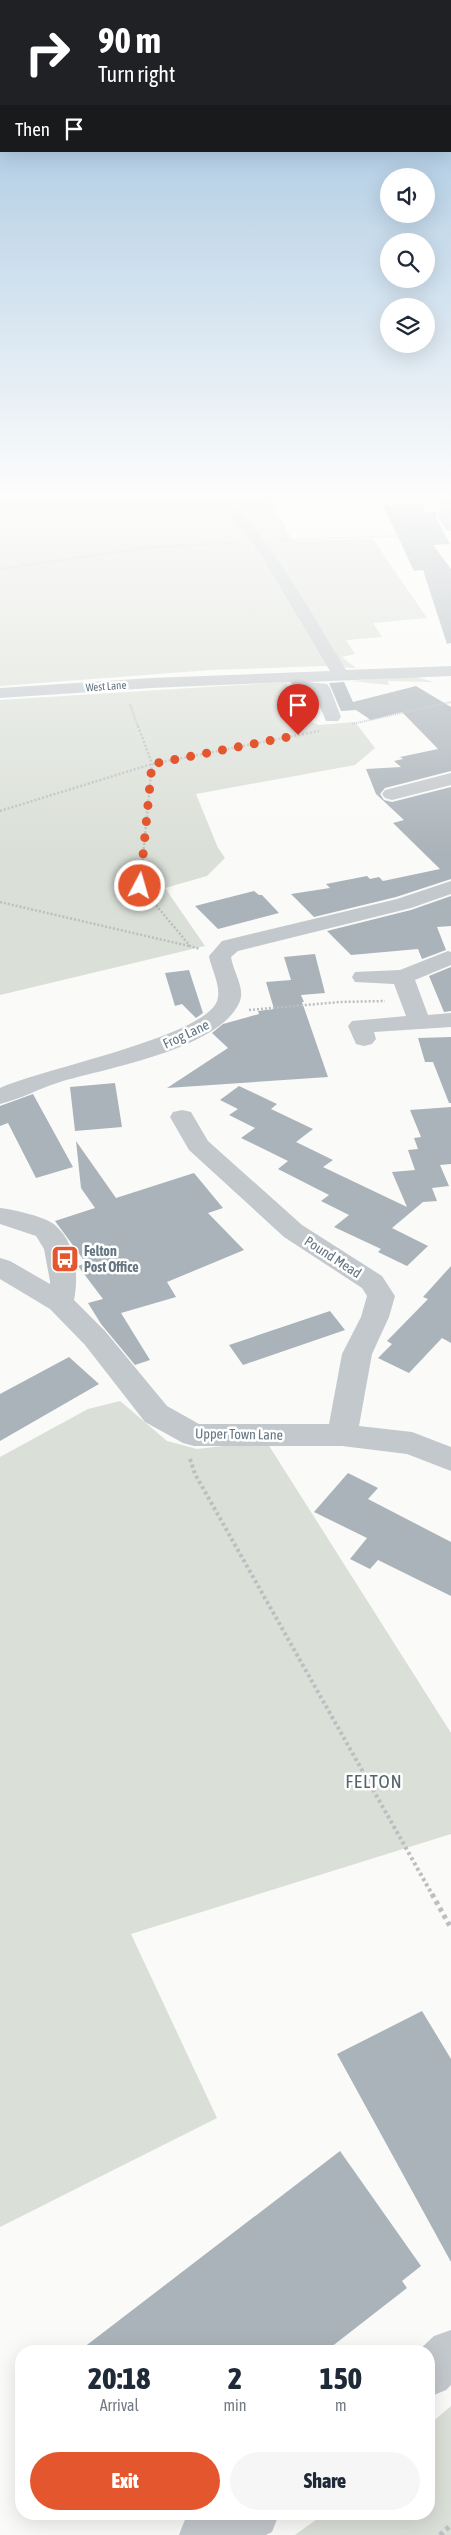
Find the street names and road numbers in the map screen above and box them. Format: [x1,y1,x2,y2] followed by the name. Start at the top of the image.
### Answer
[85,679,127,693] street label: West Lane
[160,1016,212,1052] street label: Frog Lane
[302,1233,364,1281] street label: Pound Mead
[195,1425,283,1443] street label: Upper Town Lane

